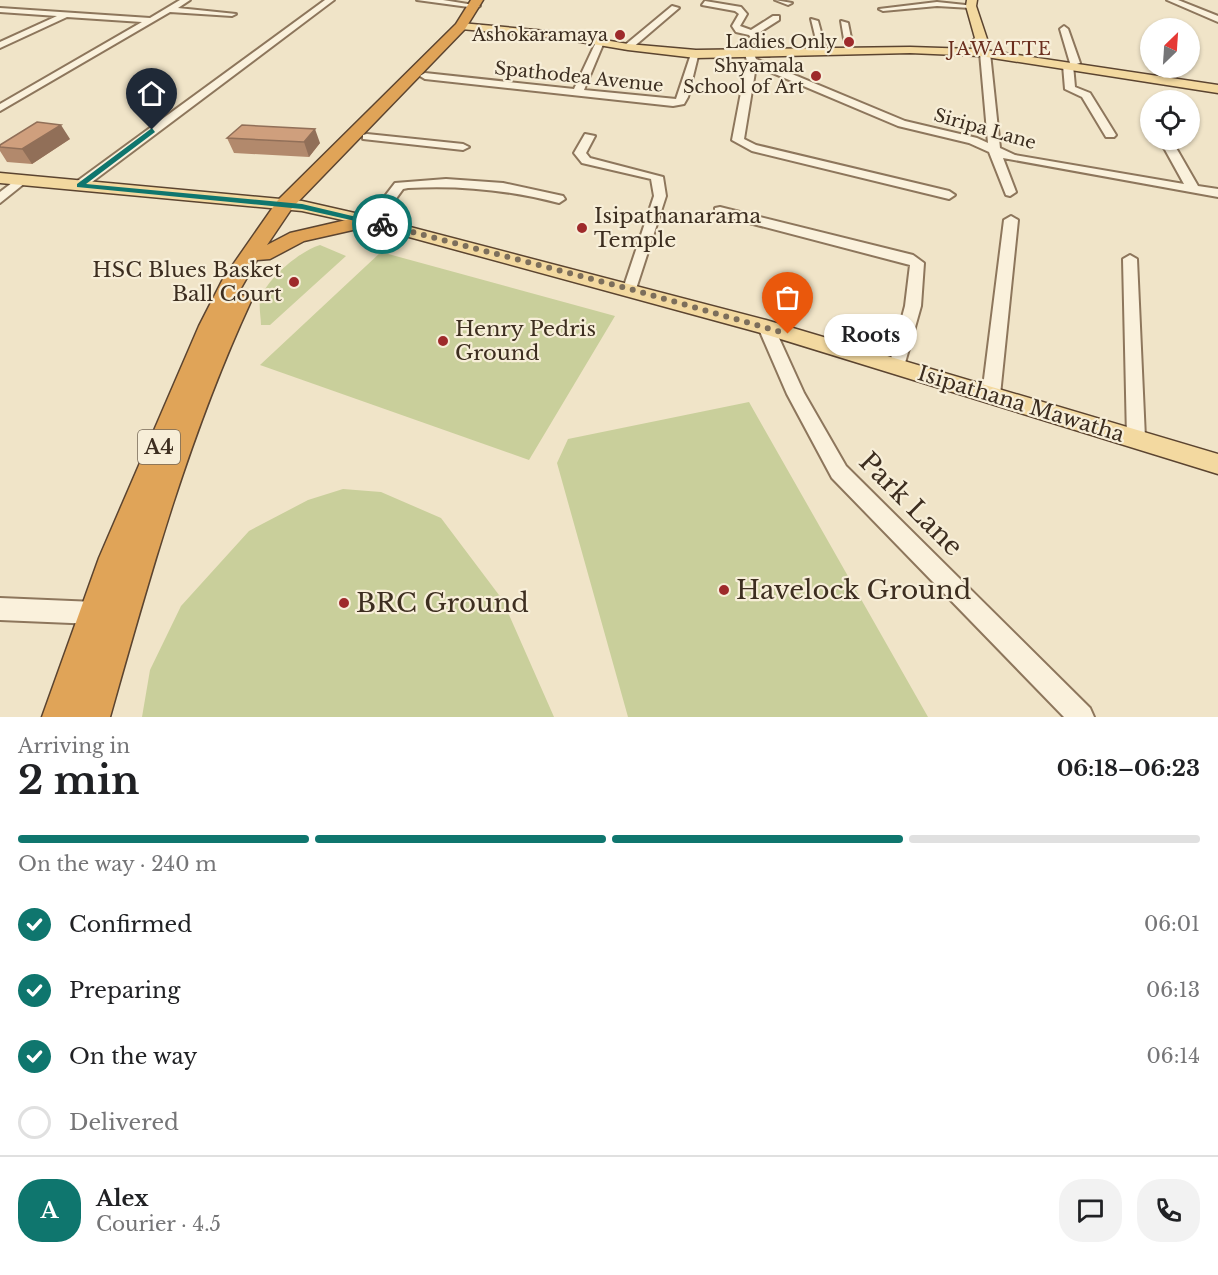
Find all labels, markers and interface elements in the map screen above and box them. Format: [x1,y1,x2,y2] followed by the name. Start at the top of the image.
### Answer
[1140,18,1200,78] north arrow
[1140,18,1200,150] map controls
[471,24,608,46] place label: Ashokaramaya
[613,28,627,42] marker: Ashokaramaya
[725,31,837,53] place label: Ladies Only
[842,35,856,49] marker: Ladies Only
[946,38,1052,60] district label: JAWATTE
[683,55,804,98] place label: Shyamala School of Art
[493,57,665,97] street label: Spathodea Avenue
[126,68,177,130] pin
[809,69,823,83] marker: Shyamala School of Art
[135,77,168,110] icon: home
[1140,90,1200,150] button: locate
[931,104,1039,154] street label: Siripa Lane
[352,194,412,254] courier
[594,203,762,253] place label: Isipathanarama Temple
[366,208,399,241] icon: bike
[575,221,589,235] marker: Isipathanarama Temple
[92,257,282,307] place label: HSC Blues Basket Ball Court
[762,272,813,334] pin
[287,275,301,289] marker: HSC Blues Basket Ball Court
[771,281,804,314] icon: bag
[824,313,917,355] callout: Roots
[455,316,596,366] place label: Henry Pedris Ground
[841,323,900,347] text: Roots
[436,334,450,348] marker: Henry Pedris Ground
[915,360,1128,448] street label: Isipathana Mawatha
[138,430,180,464] road number: A4
[852,445,970,563] street label: Park Lane
[736,574,971,606] place label: Havelock Ground
[717,583,731,597] marker: Havelock Ground
[356,587,529,619] place label: BRC Ground
[337,596,351,610] marker: BRC Ground
[18,734,130,758] text: Arriving in
[1057,755,1200,782] text: 06:18–06:23
[18,756,139,805] text: 2 min
[18,852,217,876] text: On the way · 240 m
[18,908,51,941] icon: check
[69,911,192,938] text: Confirmed
[1144,912,1200,936] text: 06:01
[18,974,51,1007] icon: check
[69,977,180,1004] text: Preparing
[1146,978,1200,1002] text: 06:13
[18,1040,51,1073] icon: check
[69,1043,197,1070] text: On the way
[1147,1044,1200,1068] text: 06:14
[69,1109,179,1136] text: Delivered
[1059,1179,1122,1242] button: chat
[1137,1179,1200,1242] button: phone
[96,1185,149,1212] text: Alex
[41,1197,58,1224] text: A
[96,1212,221,1236] text: Courier · 4.5

